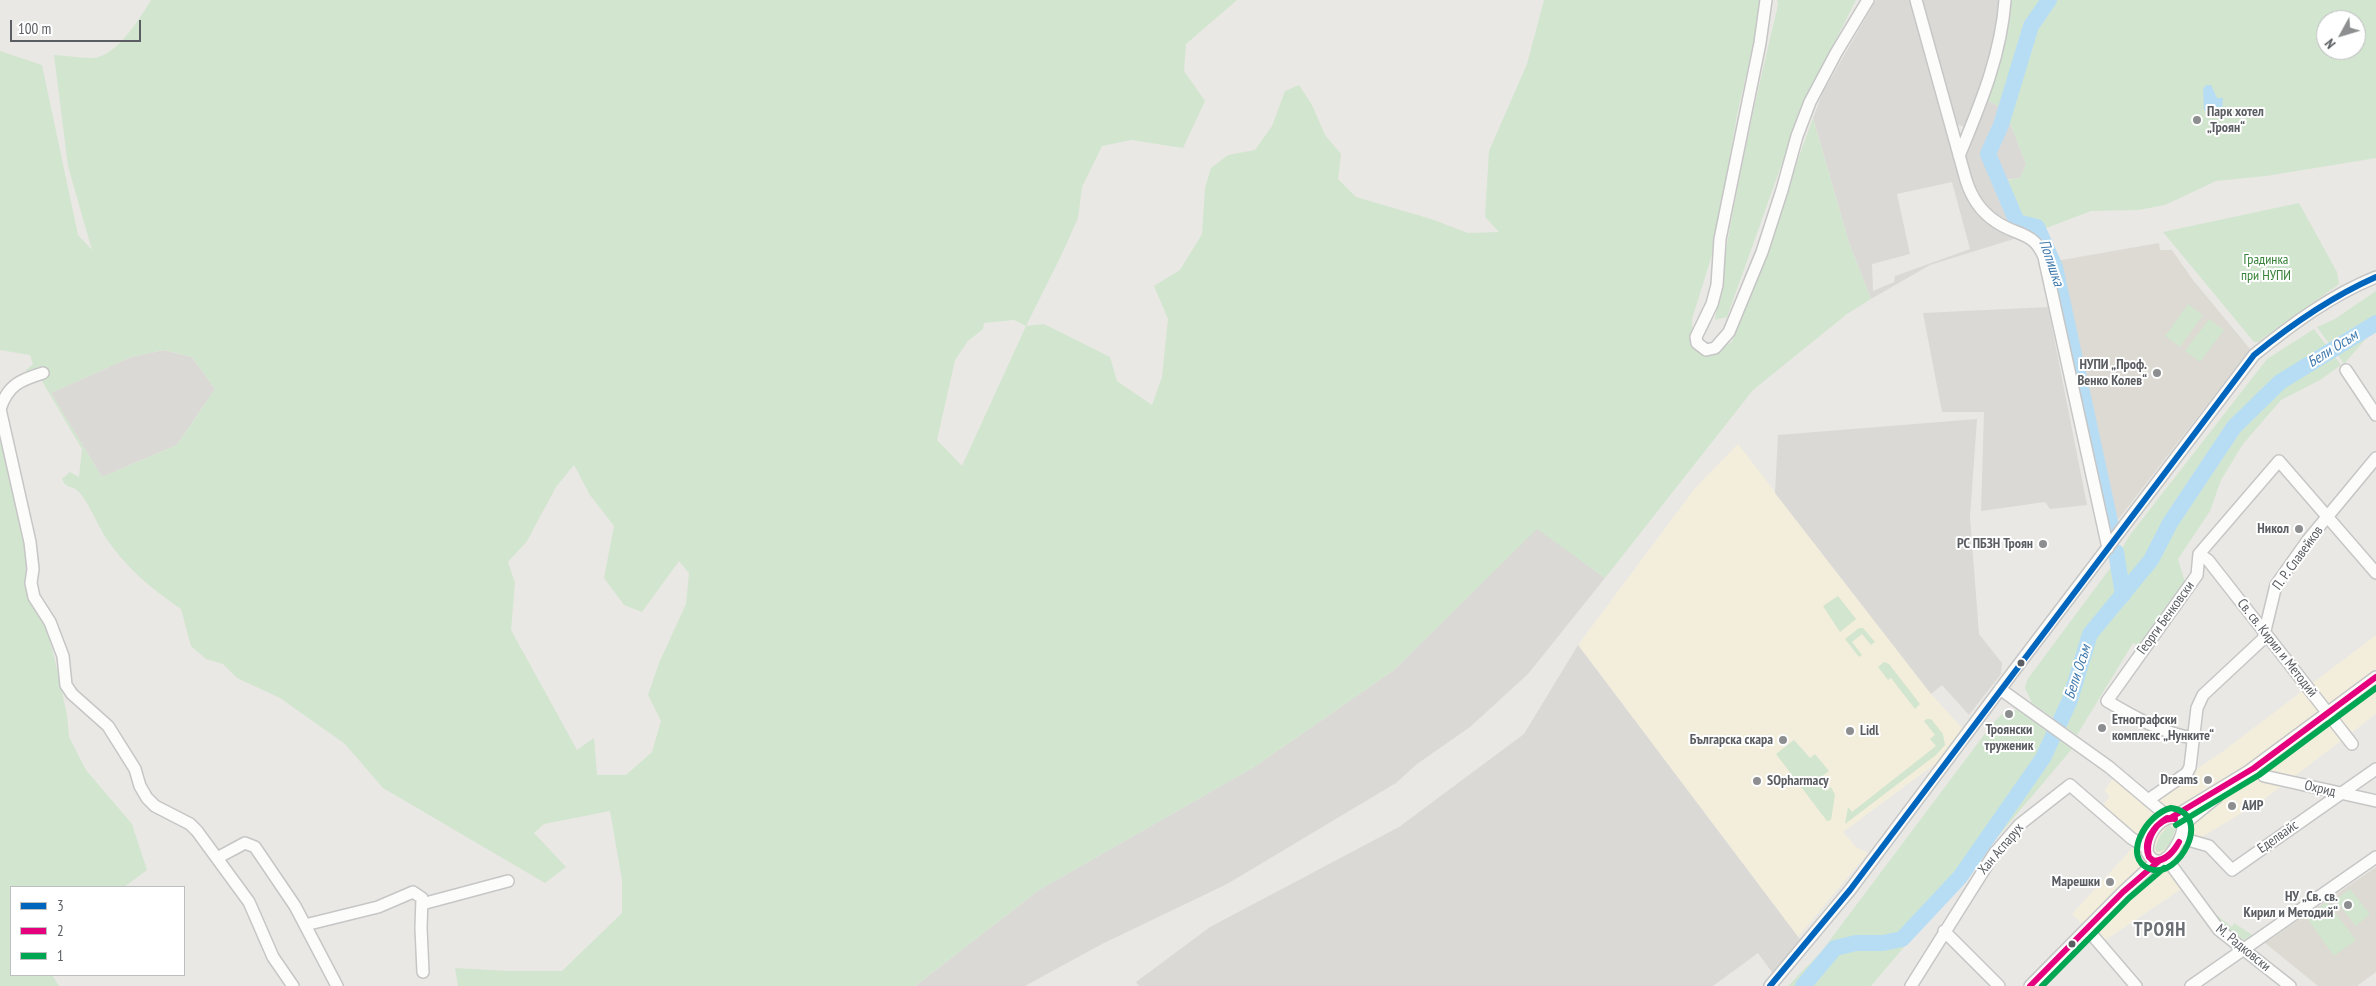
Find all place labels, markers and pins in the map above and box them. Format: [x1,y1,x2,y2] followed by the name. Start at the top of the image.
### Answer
[2207,104,2264,136] place label: Парк хотел „Троян“
[2191,114,2203,126] marker: Парк хотел „Троян“
[2077,357,2147,390] place label: НУПИ „Проф. Венко Колев“
[2151,367,2163,379] marker: НУПИ „Проф. Венко Колев“
[2257,521,2289,537] place label: Никол
[2293,523,2305,535] marker: Никол
[1957,536,2033,552] place label: РС ПБЗН Троян
[2037,538,2049,550] marker: РС ПБЗН Троян
[2016,658,2026,668] unlabelled marker
[2003,708,2015,720] marker: Троянски труженик
[2112,712,2214,744] place label: Етнографски комплекс „Нунките“
[1985,722,2033,754] place label: Троянски труженик
[2096,722,2108,734] marker: Етнографски комплекс „Нунките“
[1860,723,1879,739] place label: Lidl
[1844,725,1856,737] marker: Lidl
[1690,732,1773,748] place label: Българска скара
[1777,734,1789,746] marker: Българска скара
[2160,772,2198,788] place label: Dreams
[1767,773,1829,789] place label: SOpharmacy
[2202,774,2214,786] marker: Dreams
[1751,775,1763,787] marker: SOpharmacy
[2242,798,2263,814] place label: АИР
[2226,800,2238,812] marker: АИР
[2052,874,2100,890] place label: Марешки
[2104,876,2116,888] marker: Марешки
[2243,889,2338,922] place label: НУ „Св. св. Кирил и Методий“
[2342,899,2354,911] marker: НУ „Св. св. Кирил и Методий“
[2067,939,2077,949] unlabelled marker

